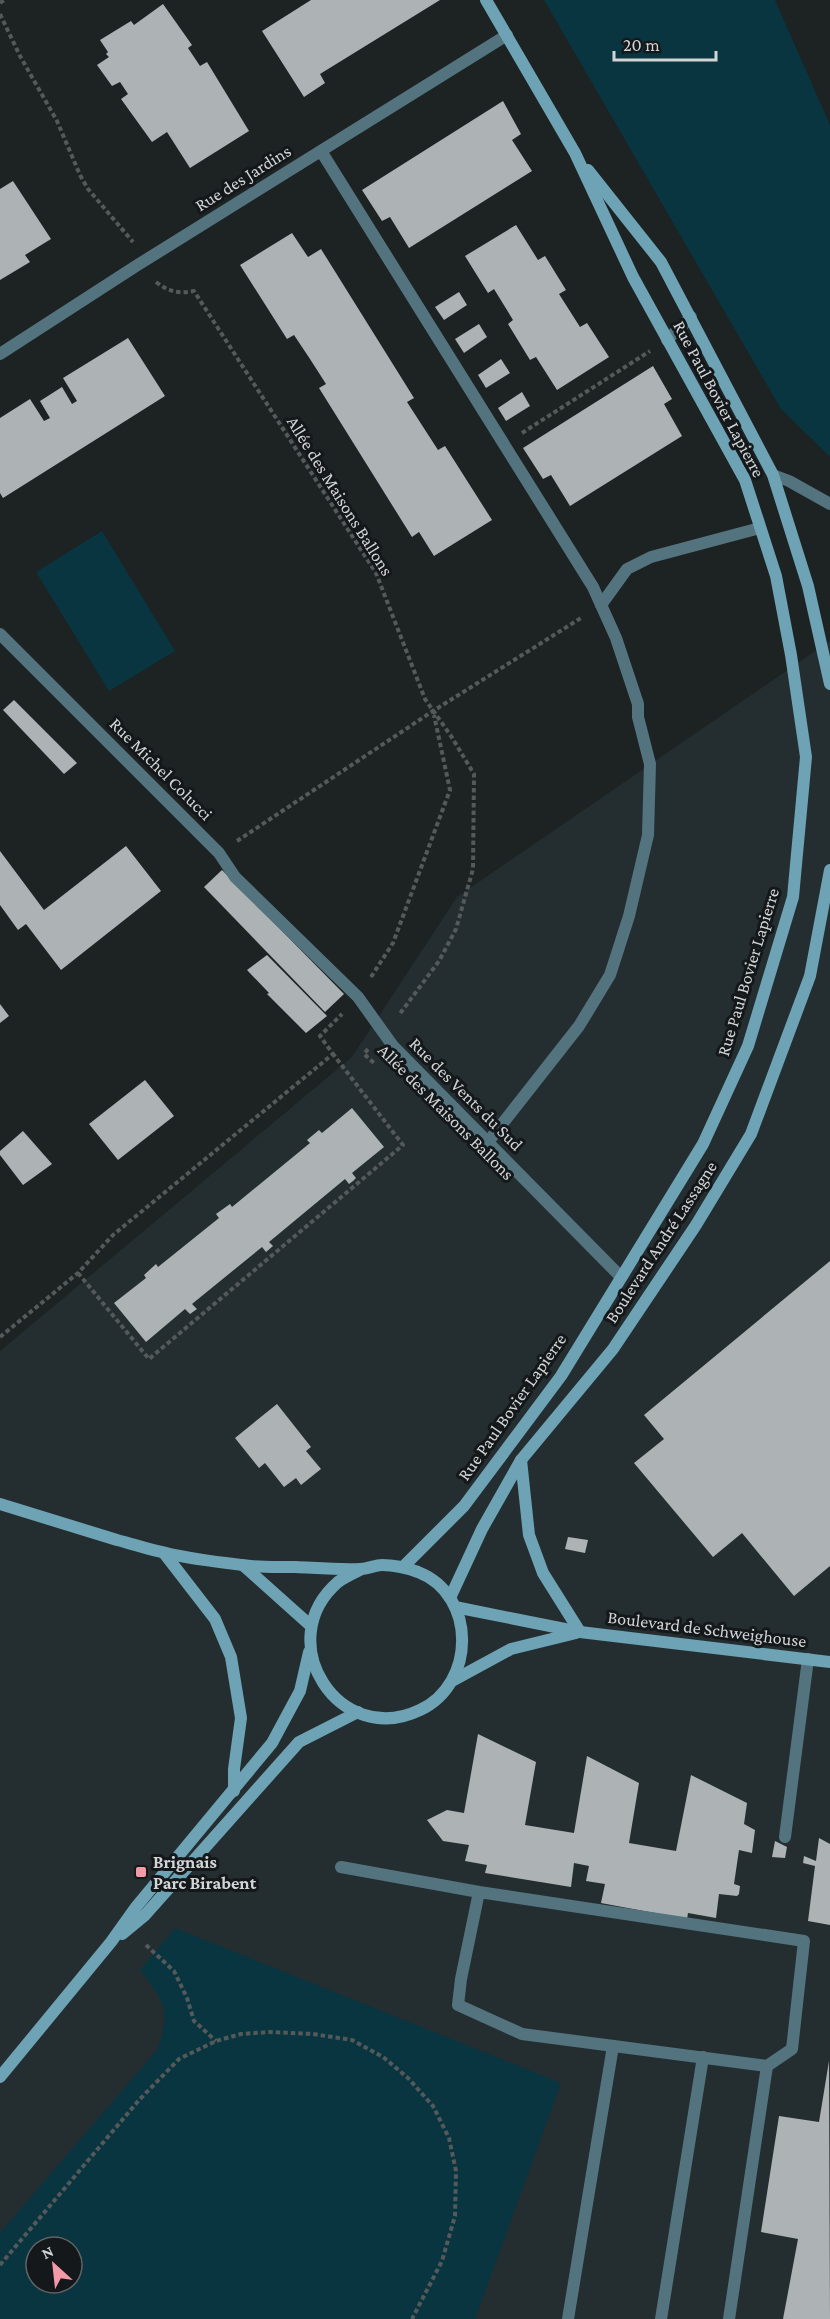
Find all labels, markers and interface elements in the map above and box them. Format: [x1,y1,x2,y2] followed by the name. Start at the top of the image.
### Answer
[614,24,716,62] scale bar
[623,35,660,55] text: 20 m
[191,141,295,215] street label: Rue des Jardins
[669,317,769,481] street label: Rue Paul Bovier Lapierre
[283,413,397,579] street label: Allée des Maisons Ballons
[106,714,217,825] street label: Rue Michel Colucci
[713,886,783,1058] street label: Rue Paul Bovier Lapierre
[405,1033,527,1155] street label: Rue des Vents du Sud
[374,1040,518,1184] street label: Allée des Maisons Ballons
[601,1157,721,1327] street label: Boulevard André Lassagne
[454,1330,570,1484] street label: Rue Paul Bovier Lapierre
[607,1607,808,1651] street label: Boulevard de Schweighouse
[153,1852,257,1893] place label: Brignais Parc Birabent
[134,1865,148,1879] marker: Brignais Parc Birabent
[24,2235,84,2295] north arrow
[39,2242,56,2262] text: N

